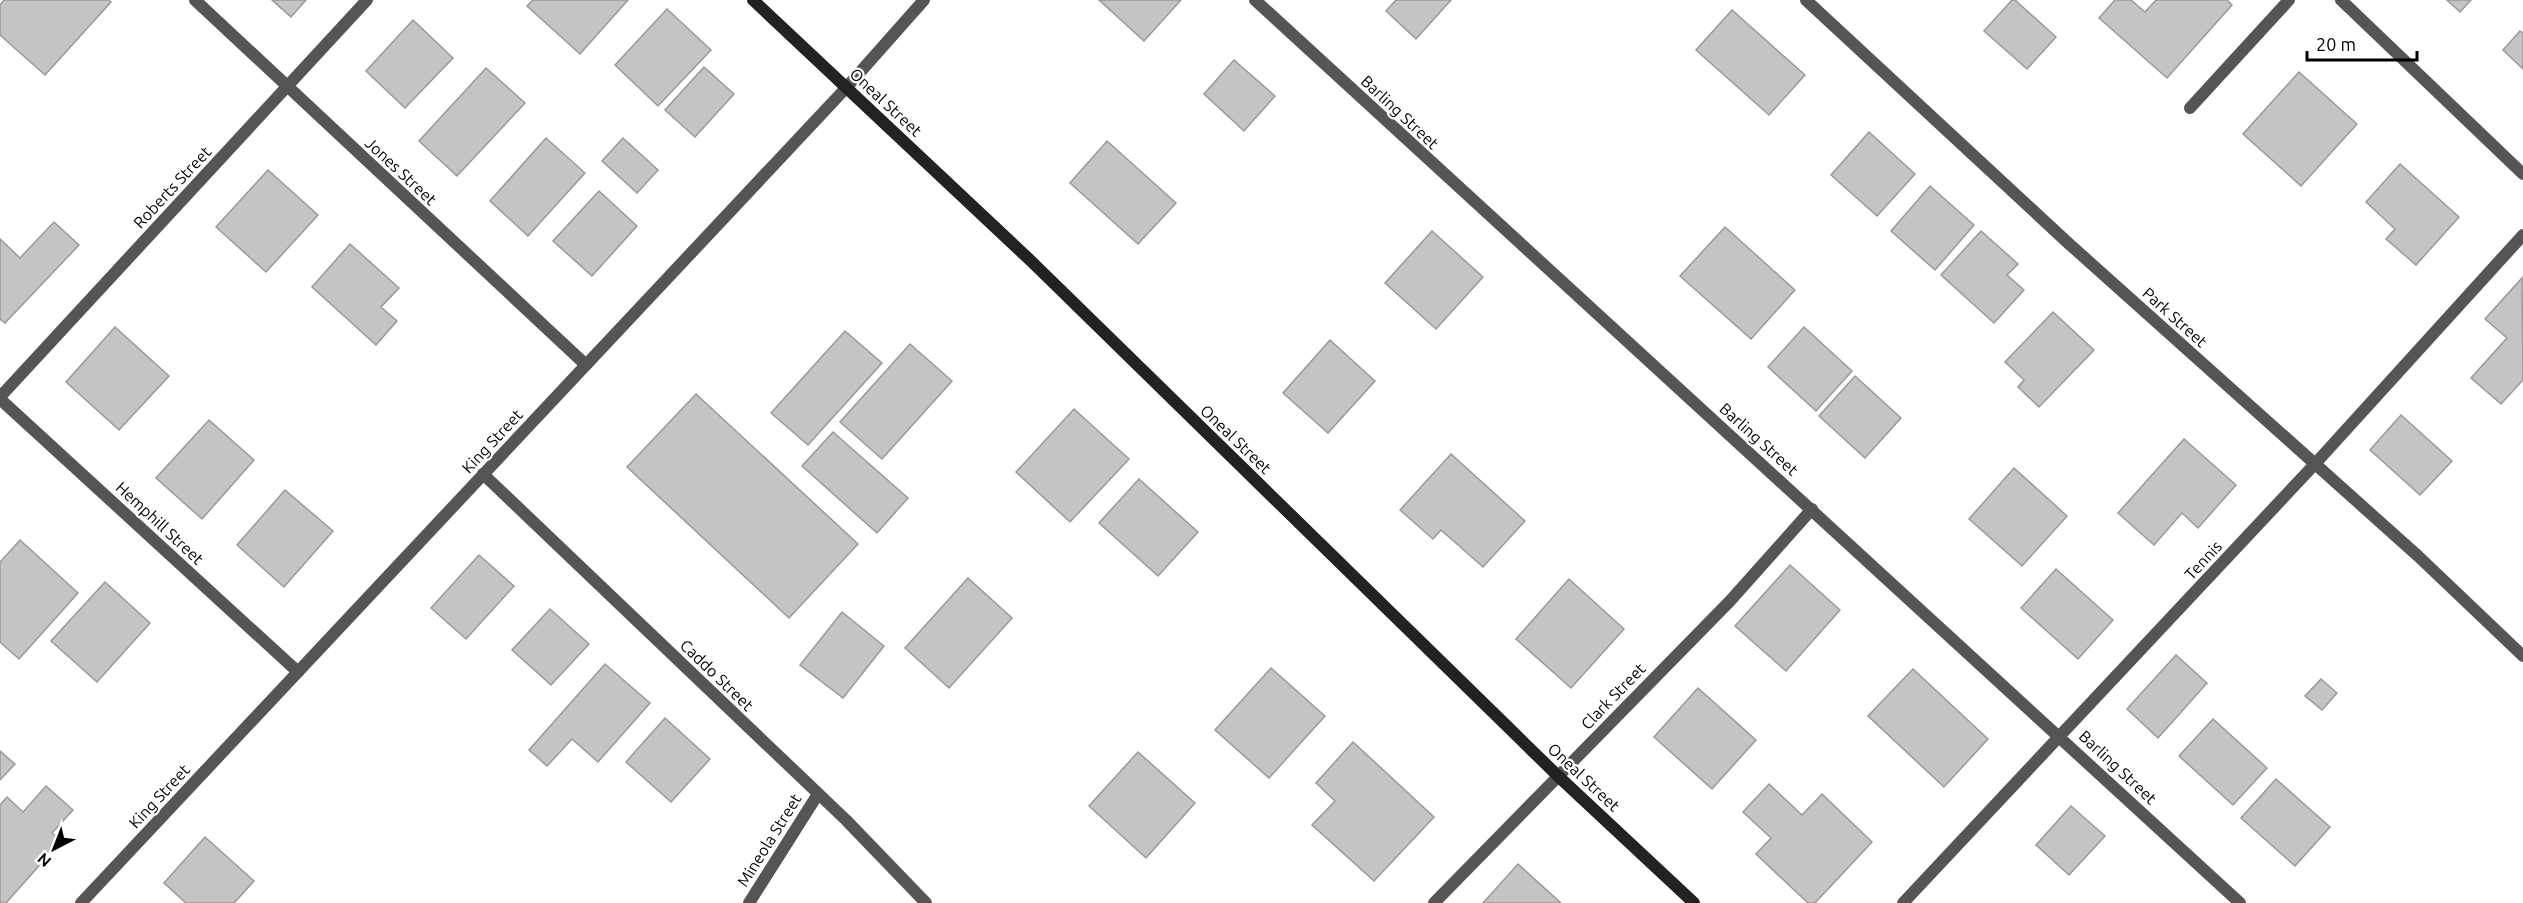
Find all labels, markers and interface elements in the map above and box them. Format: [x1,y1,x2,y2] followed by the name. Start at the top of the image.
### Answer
[2307,24,2416,62] scale bar
[2316,34,2356,54] text: 20 m
[847,64,926,140] street label: Oneal Street
[1358,72,1443,153] street label: Barling Street
[362,134,441,209] street label: Jones Street
[130,142,215,232] street label: Roberts Street
[2139,283,2211,351] street label: Park Street
[1716,399,1802,479] street label: Barling Street
[1197,401,1276,478] street label: Oneal Street
[458,405,527,477] street label: King Street
[113,478,208,569] street label: Hemphill Street
[2181,537,2225,583] street label: Tennis
[677,636,758,715] street label: Caddo Street
[1577,659,1649,733] street label: Clark Street
[2076,727,2161,808] street label: Barling Street
[1545,739,1624,815] street label: Oneal Street
[125,760,194,832] street label: King Street
[733,790,805,890] street label: Mineola Street
[24,819,84,879] north arrow
[34,849,54,871] text: N

